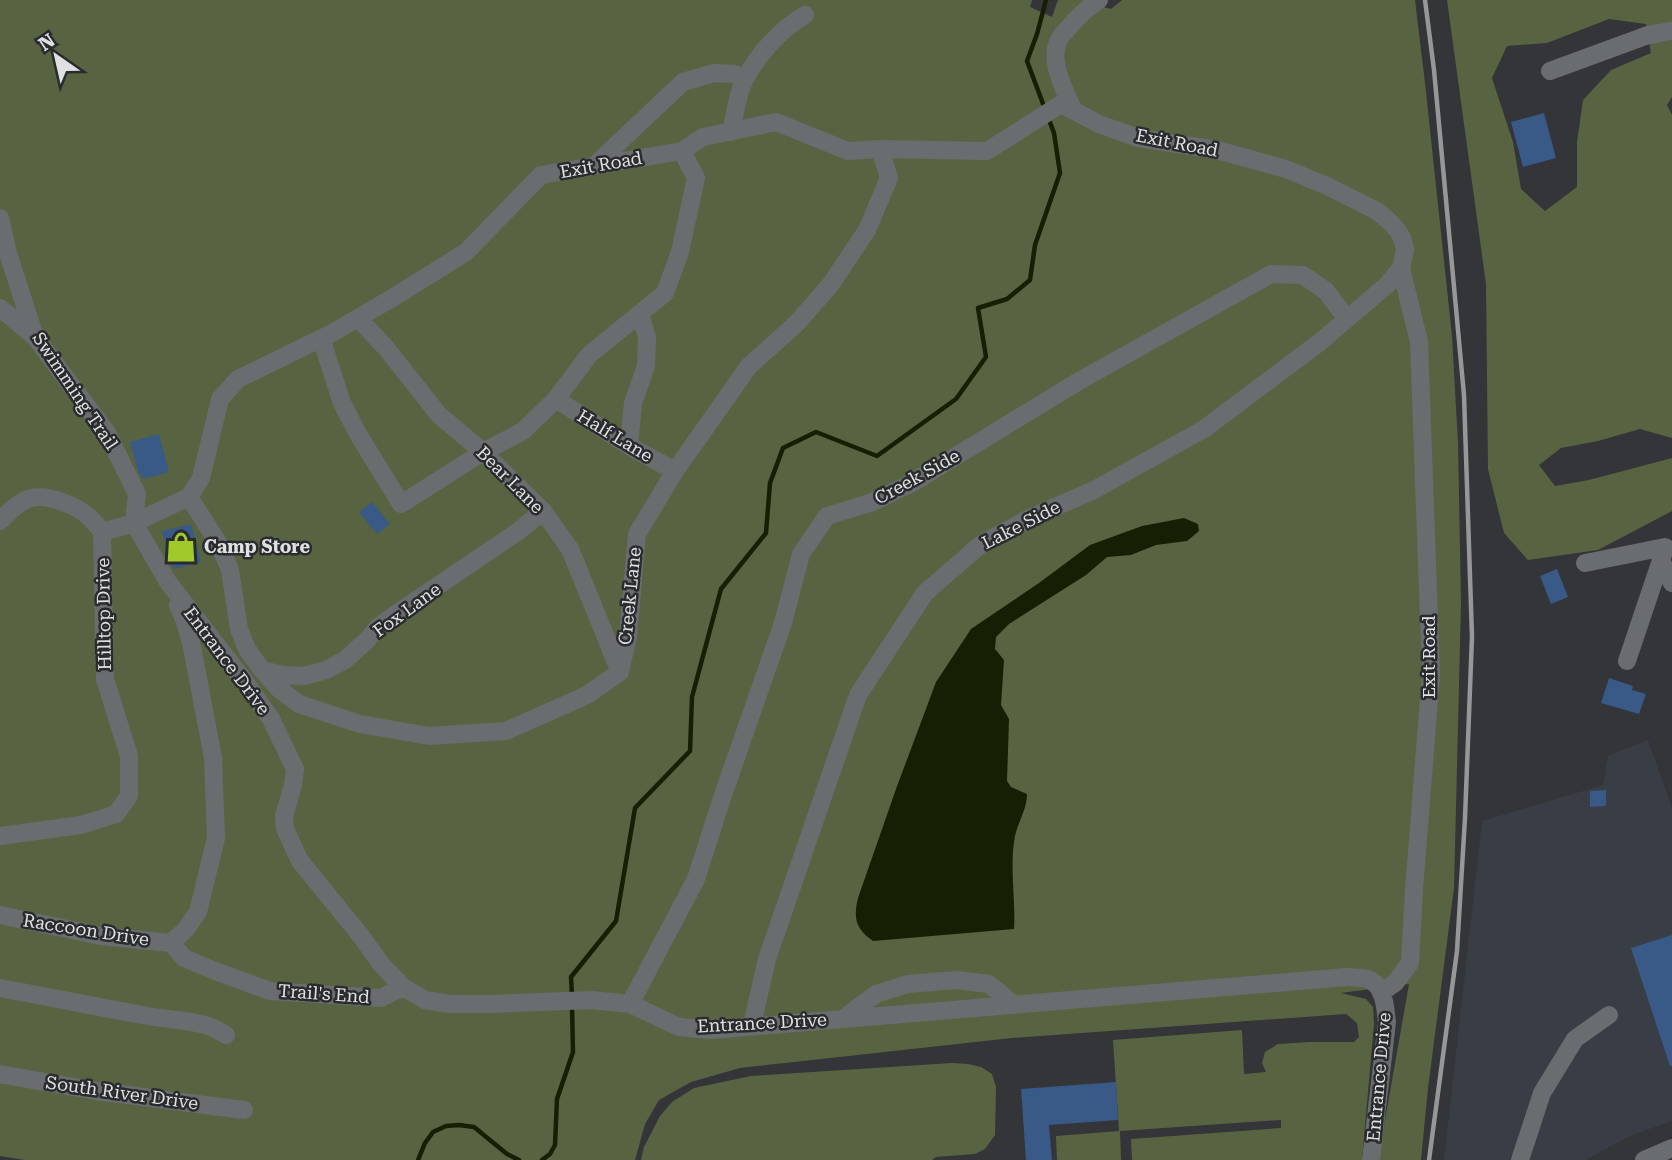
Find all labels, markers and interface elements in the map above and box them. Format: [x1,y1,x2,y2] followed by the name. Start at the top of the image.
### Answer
[21,21,91,91] north arrow
[34,28,60,56] text: N
[1134,124,1220,161] street label: Exit Road
[558,147,644,182] street label: Exit Road
[28,328,123,454] street label: Swimming Trail
[574,405,657,466] street label: Half Lane
[472,442,548,518] street label: Bear Lane
[870,444,963,509] street label: Creek Side
[978,496,1063,553] street label: Lake Side
[164,530,198,564] shop icon: Camp Store
[204,536,310,557] place label: Camp Store
[614,546,645,646] street label: Creek Lane
[92,557,115,671] street label: Hilltop Drive
[369,578,445,641] street label: Fox Lane
[180,602,275,719] street label: Entrance Drive
[1418,615,1439,699] street label: Exit Road
[22,909,151,950] street label: Raccoon Drive
[278,980,371,1007] street label: Trail's End
[697,1009,828,1036] street label: Entrance Drive
[1362,1011,1395,1143] street label: Entrance Drive
[44,1071,200,1114] street label: South River Drive

